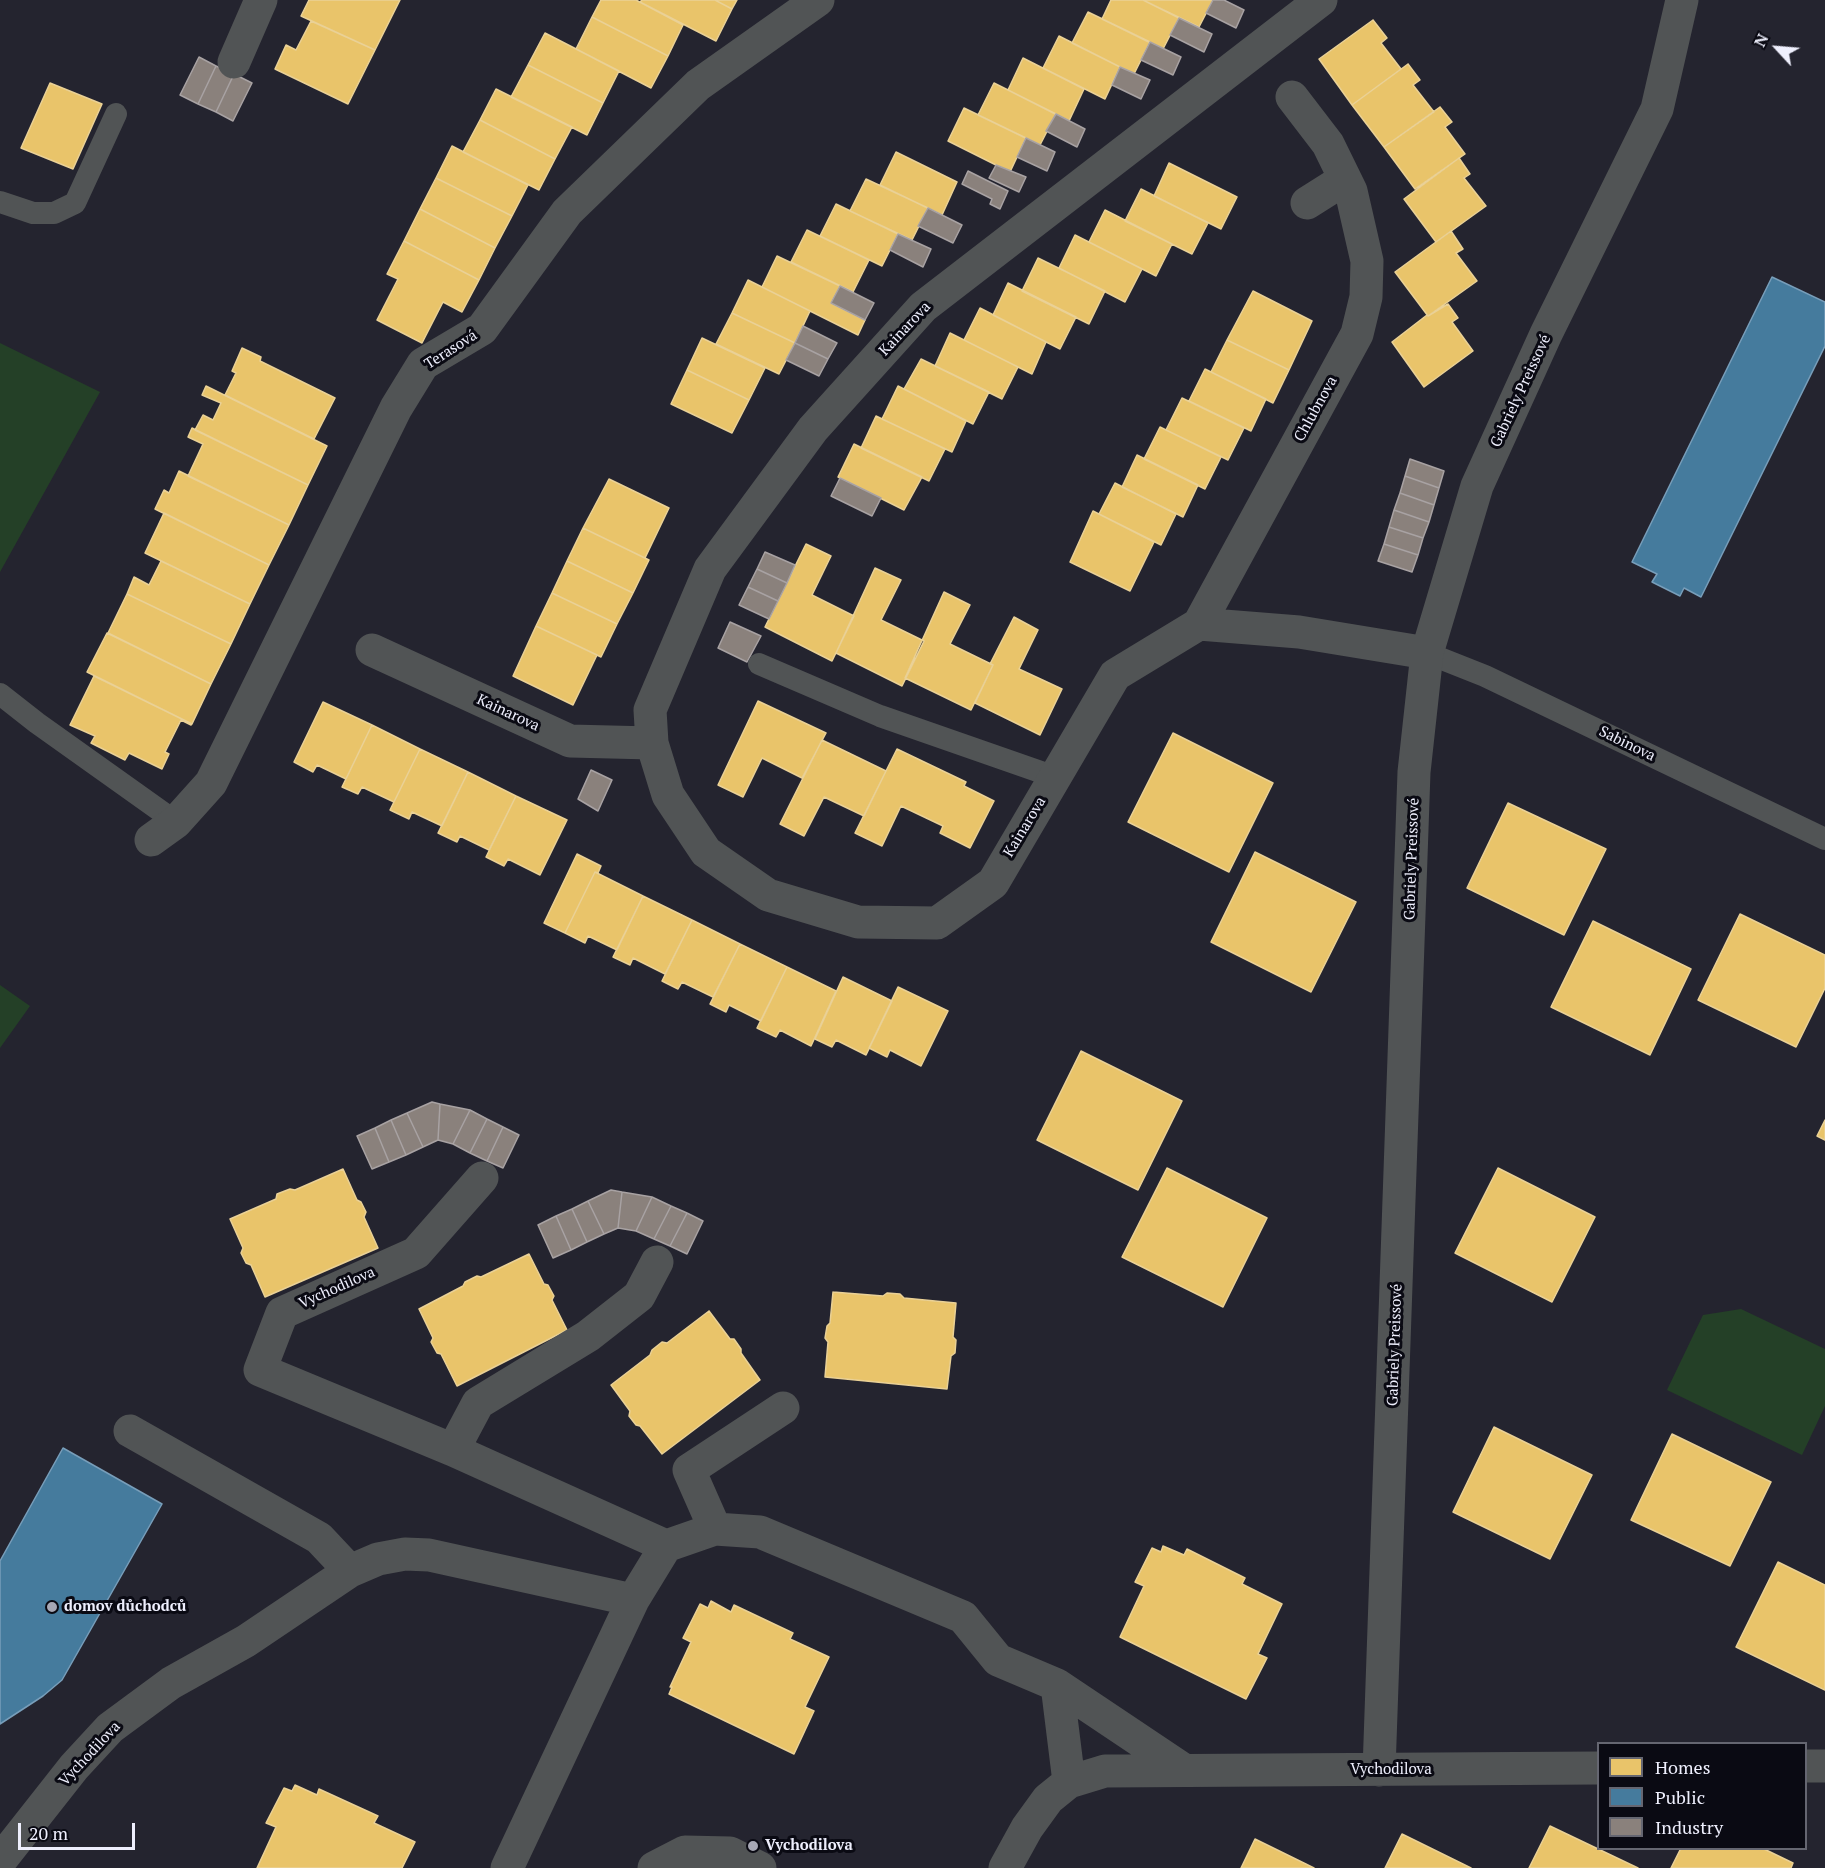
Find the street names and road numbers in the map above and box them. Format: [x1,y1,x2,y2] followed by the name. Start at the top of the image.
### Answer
[875,298,935,360] street label: Kainarova
[421,326,481,374] street label: Terasová
[1487,332,1555,450] street label: Gabriely Preissové
[1291,373,1341,445] street label: Chlubnova
[474,691,542,735] street label: Kainarova
[1596,723,1658,765] street label: Sabinova
[1000,794,1050,860] street label: Kainarova
[1401,798,1423,920] street label: Gabriely Preissové
[296,1263,378,1313] street label: Vychodilova
[1384,1284,1406,1406] street label: Gabriely Preissové
[56,1718,124,1790] street label: Vychodilova
[1350,1761,1432,1779] street label: Vychodilova

